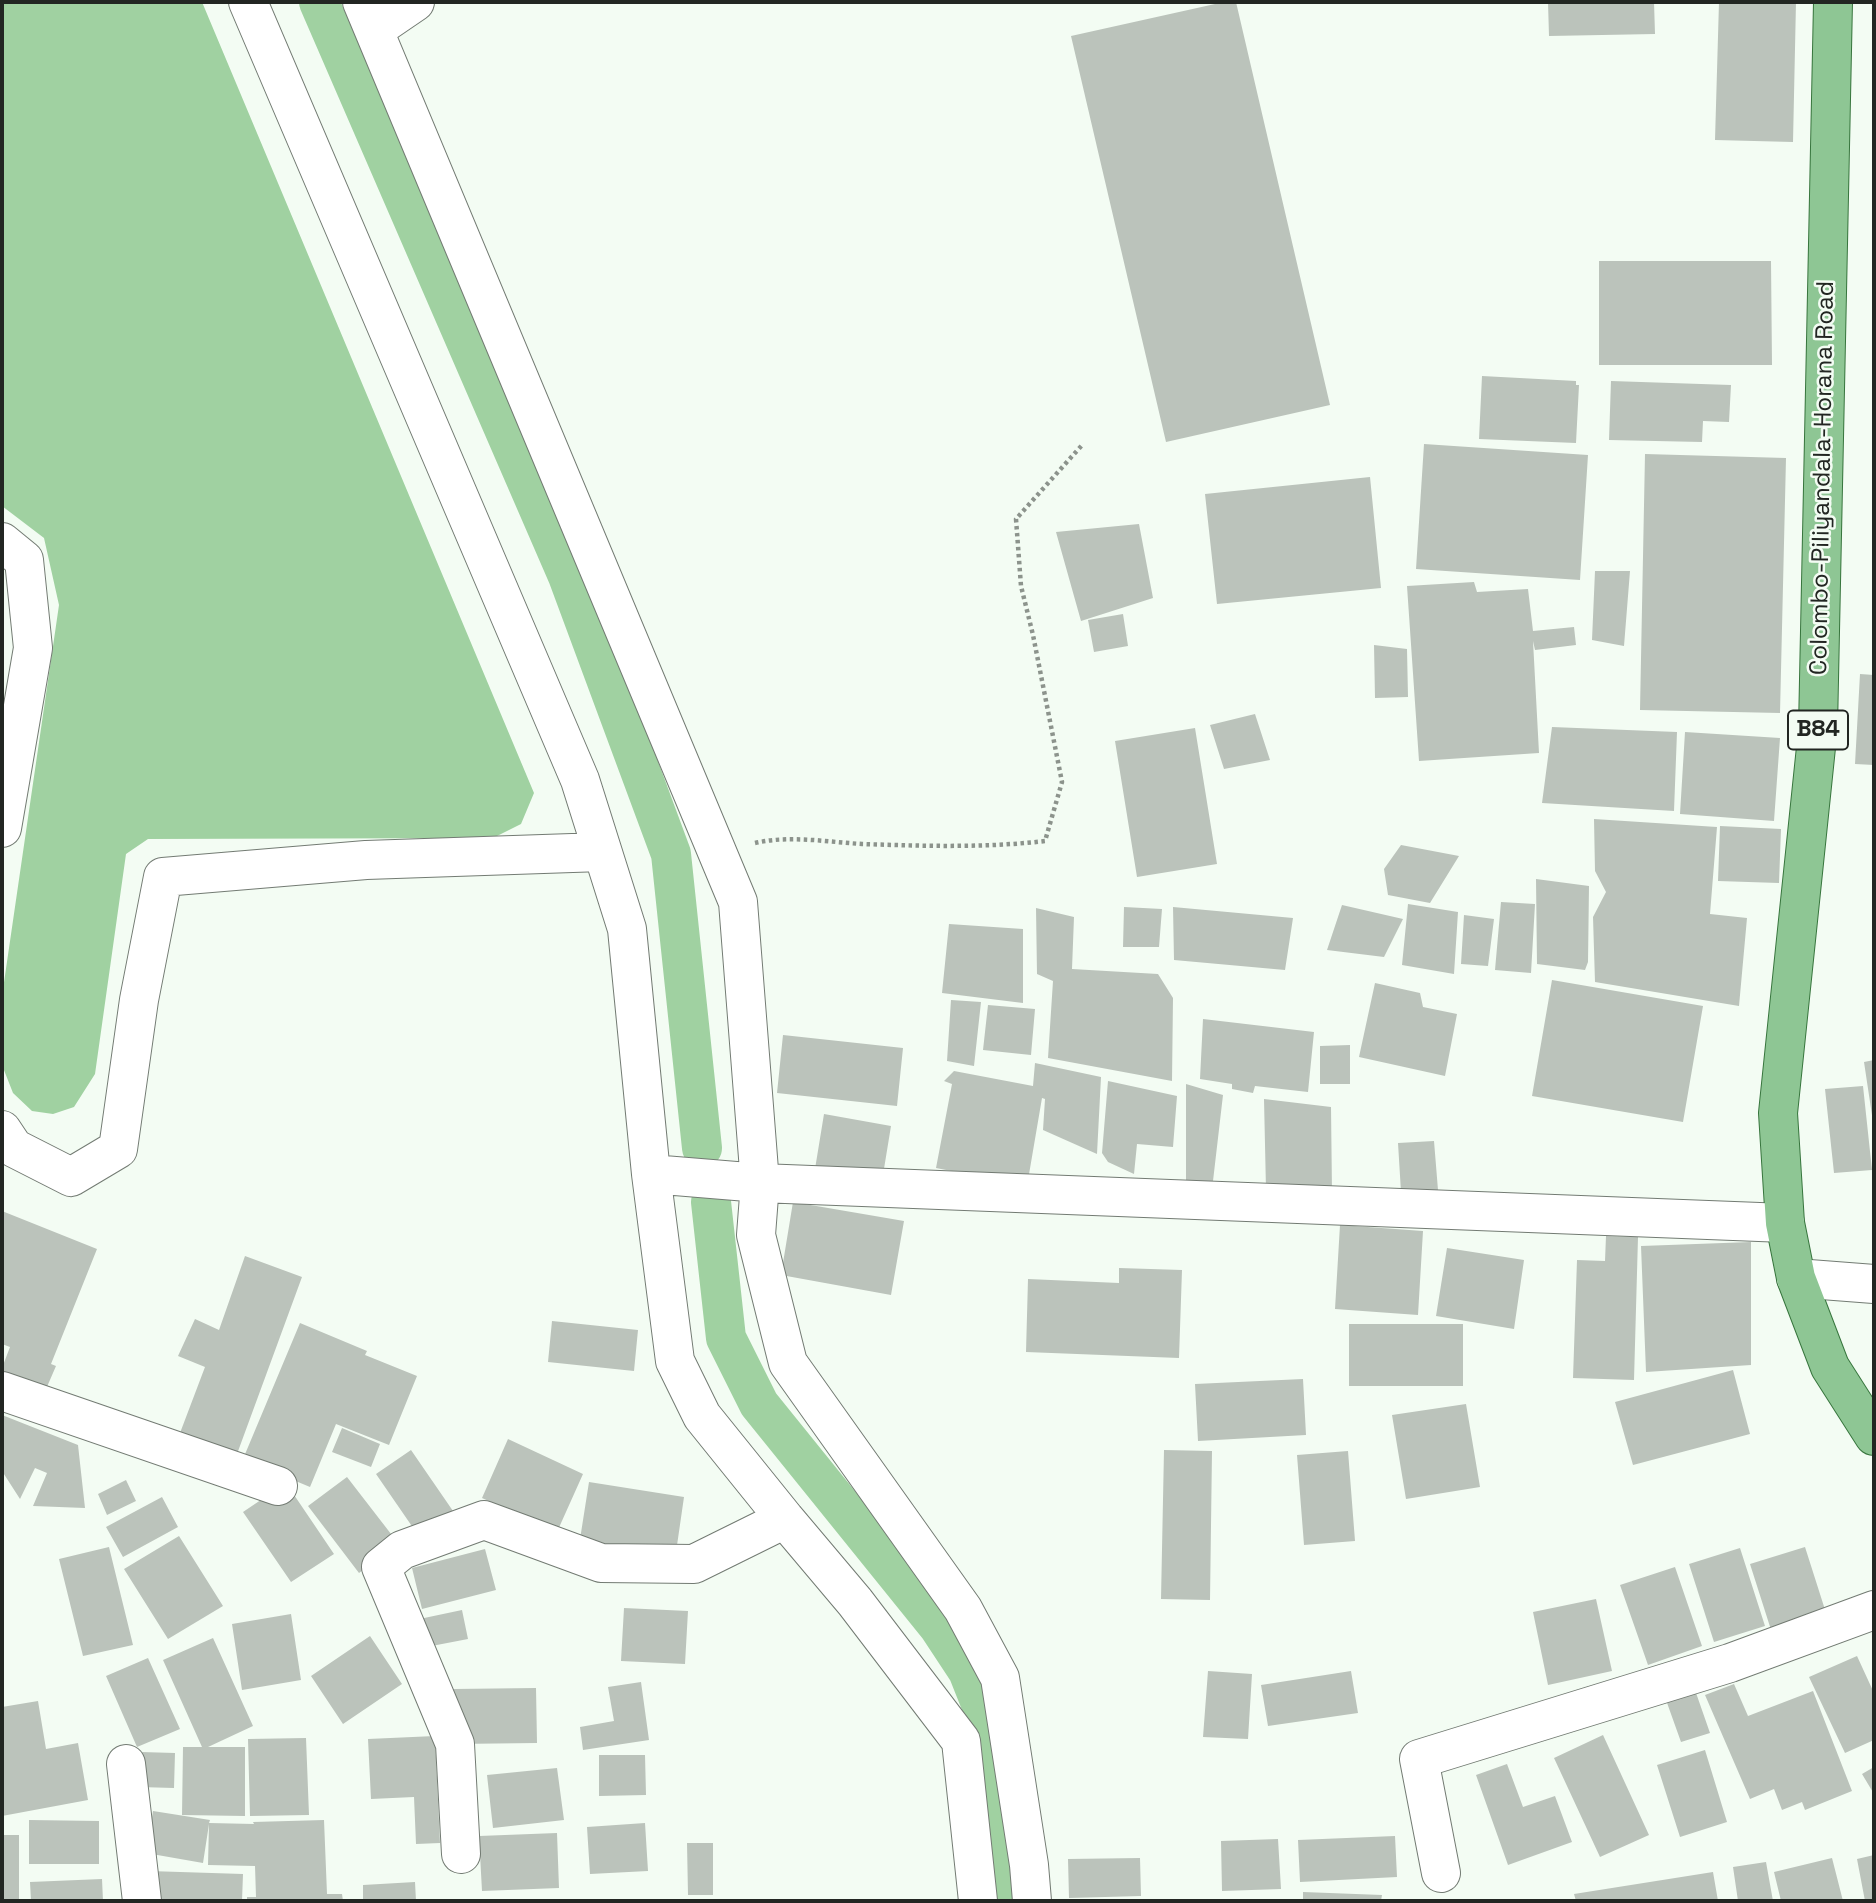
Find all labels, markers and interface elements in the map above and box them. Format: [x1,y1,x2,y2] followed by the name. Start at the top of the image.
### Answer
[1805,281,1841,675] street label: Colombo-Piliyandala-Horana Road
[1788,710,1848,750] road number: B84

